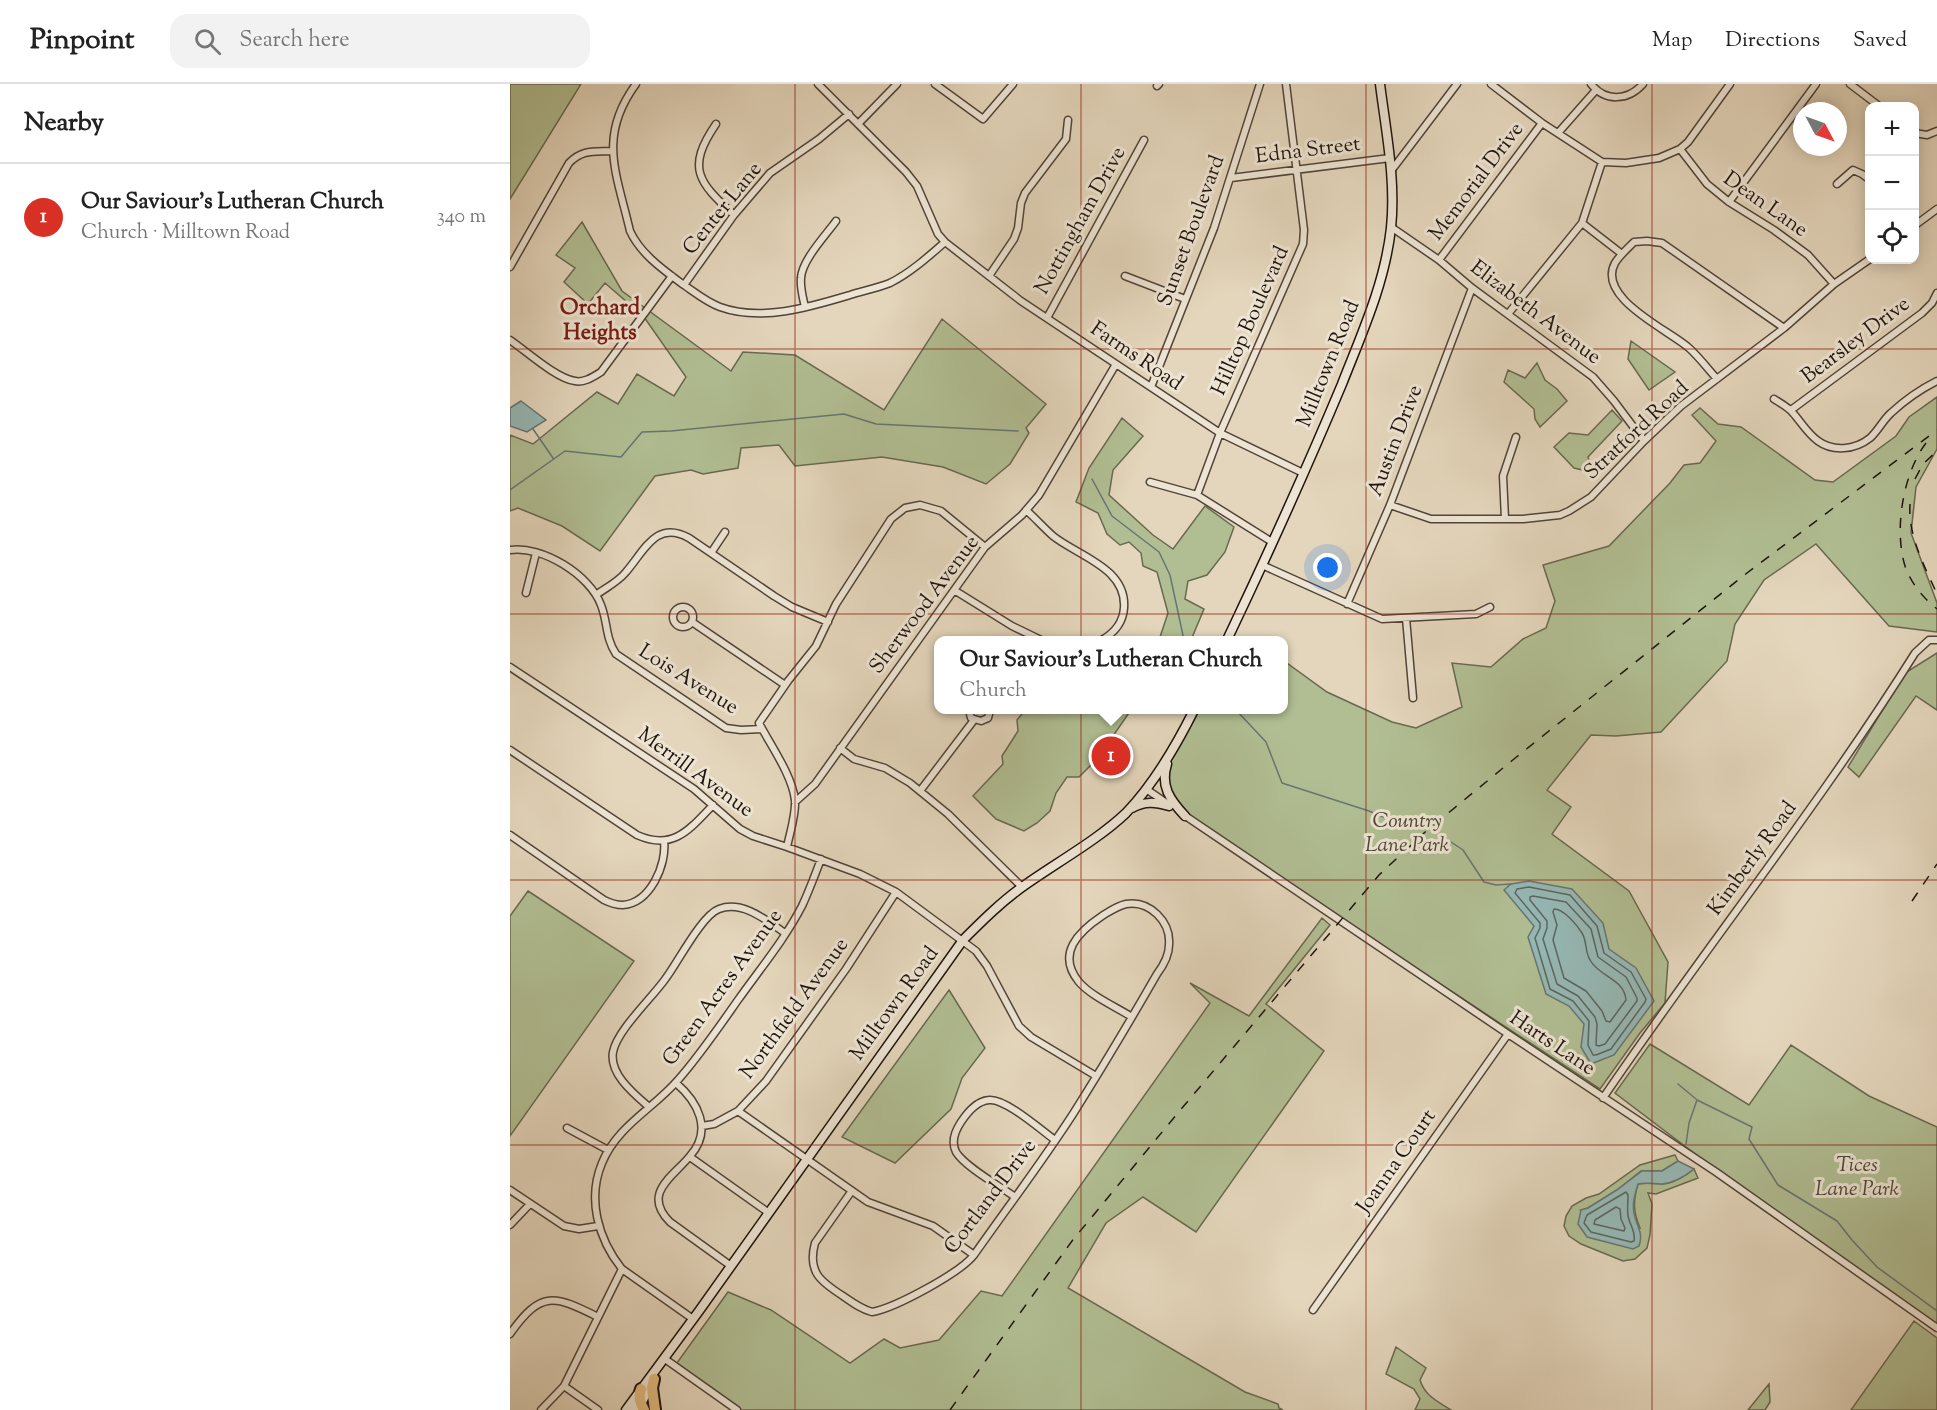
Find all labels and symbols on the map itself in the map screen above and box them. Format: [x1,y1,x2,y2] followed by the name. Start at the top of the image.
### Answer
[1793,102,1847,156] north arrow
[1422,116,1532,248] street label: Memorial Drive
[1254,130,1362,172] street label: Edna Street
[1028,142,1134,300] street label: Nottingham Drive
[1151,151,1233,311] street label: Sunset Boulevard
[676,156,770,262] street label: Center Lane
[1717,165,1813,245] street label: Dean Lane
[1205,241,1297,401] street label: Hilltop Boulevard
[1463,254,1607,372] street label: Elizabeth Avenue
[1795,290,1917,392] street label: Bearsley Drive
[560,293,641,350] district label: Orchard Heights
[1290,296,1368,432] street label: Milltown Road
[1084,315,1188,399] street label: Farms Road
[1578,374,1696,488] street label: Stratford Road
[1361,381,1431,501] street label: Austin Drive
[863,529,987,681] street label: Sherwood Avenue
[1313,553,1342,582] your location
[632,637,744,723] street label: Lois Avenue
[631,721,759,825] street label: Merrill Avenue
[1092,734,1130,778] pin: 1
[1701,795,1805,922] street label: Kimberly Road
[1365,807,1450,861] park label: Country Lane Park
[656,903,790,1073] street label: Green Acres Avenue
[733,932,857,1086] street label: Northfield Avenue
[843,941,947,1067] street label: Milltown Road
[1503,1004,1601,1084] street label: Harts Lane
[1349,1104,1444,1221] street label: Joanna Court
[938,1133,1044,1261] street label: Cortland Drive
[1815,1151,1900,1205] park label: Tices Lane Park

